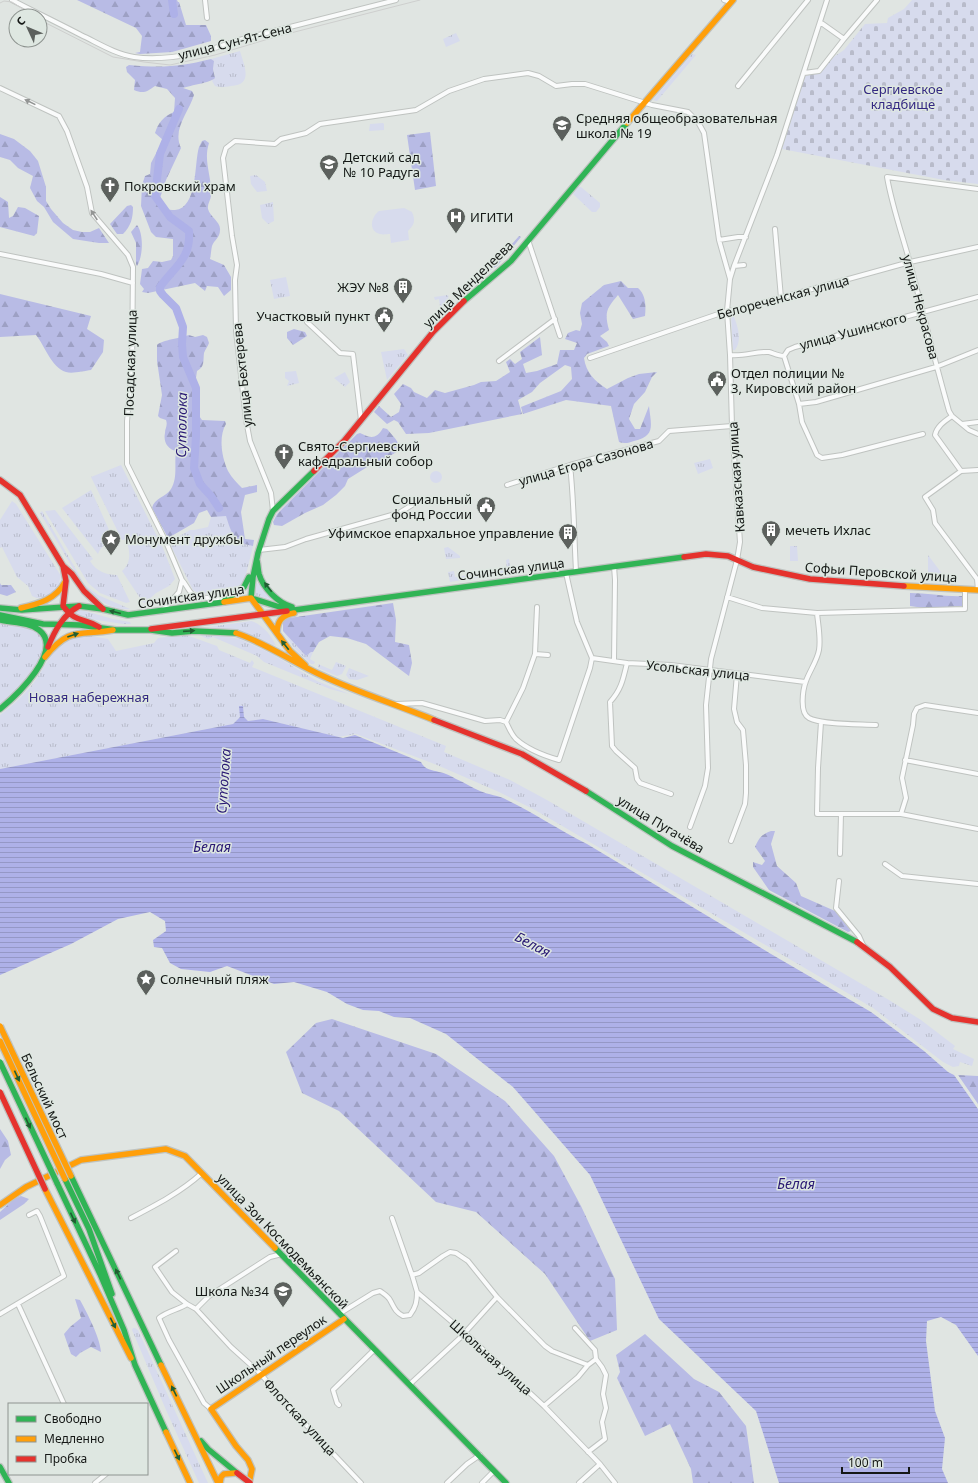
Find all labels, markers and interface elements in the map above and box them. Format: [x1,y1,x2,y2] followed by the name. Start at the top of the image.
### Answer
[8,8,48,48] north arrow
[13,13,28,28] text: С
[176,18,294,64] street label: улица Сун-Ят-Сена
[863,80,943,113] park label: Сергиевское кладбище
[24,99,35,105] one-way arrow
[576,109,777,142] place label: Средняя общеобразовательная школа № 19
[551,114,573,142] school or university icon: Средняя общеобразовательная школа № 19
[343,148,420,181] place label: Детский сад № 10 Радуга
[318,153,340,181] school or university icon: Детский сад № 10 Радуга
[99,175,121,203] church icon: Покровский храм
[124,177,236,195] place label: Покровский храм
[445,206,467,234] hospital icon: ИГИТИ
[470,208,513,226] place label: ИГИТИ
[91,209,98,221] one-way arrow
[419,236,517,332] street label: улица Менделеева
[898,253,944,361] street label: улица Некрасова
[715,271,851,323] street label: Белореченская улица
[392,276,414,304] building icon: ЖЭУ №8
[337,278,389,296] place label: ЖЭУ №8
[373,305,395,333] public building icon: Участковый пункт
[256,307,370,325] place label: Участковый пункт
[798,308,909,354] street label: улица Ушинского
[119,309,141,417] street label: Посадская улица
[228,322,256,428] street label: улица Бехтерева
[731,364,856,397] place label: Отдел полиции № 3, Кировский район
[706,369,728,397] public building icon: Отдел полиции № 3, Кировский район
[171,392,191,458] water label: Сутолока
[723,421,749,533] street label: Кавказская улица
[517,434,655,490] street label: улица Егора Сазонова
[298,437,433,470] place label: Свято-Сергиевский кафедральный собор
[273,442,295,470] church icon: Свято-Сергиевский кафедральный собор
[391,490,472,523] place label: Социальный фонд России
[475,495,497,523] public building icon: Социальный фонд России
[760,519,782,547] building icon: мечеть Ихлас
[785,521,871,539] place label: мечеть Ихлас
[557,522,579,550] building icon: Уфимское епархальное управление
[328,524,554,542] place label: Уфимское епархальное управление
[100,528,122,556] place icon: Монумент дружбы
[125,530,243,548] place label: Монумент дружбы
[456,554,566,584] street label: Сочинская улица
[804,558,958,586] street label: Софьи Перовской улица
[136,580,246,612] street label: Сочинская улица
[264,582,272,592] one-way arrow
[109,609,122,615] one-way arrow
[183,628,195,635] one-way arrow
[67,631,79,637] one-way arrow
[281,640,290,651] one-way arrow
[645,656,751,684] street label: Усольская улица
[29,688,149,706] park label: Новая набережная
[211,748,235,814] water label: Сутолока
[614,791,708,857] street label: улица Пугачёва
[193,837,231,856] water label: Белая
[512,927,554,961] water label: Белая
[135,968,157,996] place icon: Солнечный пляж
[160,970,269,988] place label: Солнечный пляж
[17,1050,73,1142] street label: Бельский мост
[14,1070,20,1082] one-way arrow
[25,1117,31,1129] one-way arrow
[213,1169,353,1313] street label: улица Зои Космодемьянской
[777,1174,815,1193] water label: Белая
[70,1213,76,1224] one-way arrow
[115,1268,121,1280] one-way arrow
[272,1280,294,1308] school or university icon: Школа №34
[195,1282,270,1300] place label: Школа №34
[212,1310,330,1398] street label: Школьный переулок
[446,1315,536,1399] street label: Школьная улица
[110,1318,116,1329] one-way arrow
[259,1374,341,1460] street label: Флотская улица
[171,1385,178,1397] one-way arrow
[8,1403,148,1475] legend
[44,1410,102,1427] text: Свободно
[44,1430,104,1447] text: Медленно
[174,1449,180,1461] one-way arrow
[842,1449,909,1475] scale bar
[44,1450,87,1467] text: Пробка
[848,1454,883,1471] text: 100 m

